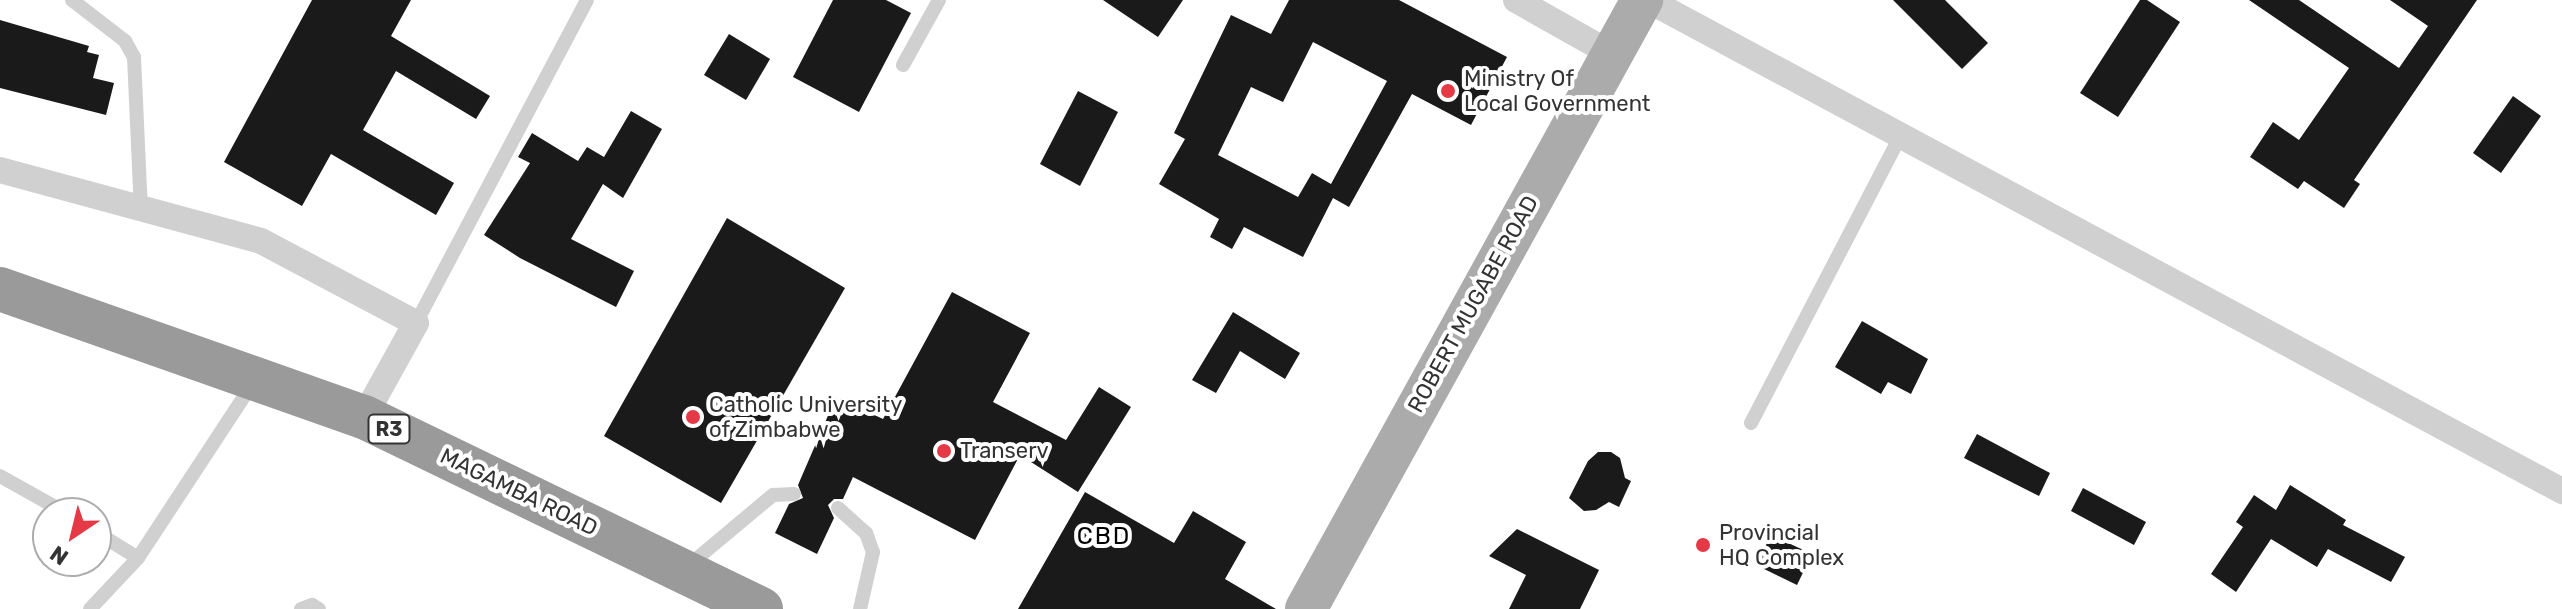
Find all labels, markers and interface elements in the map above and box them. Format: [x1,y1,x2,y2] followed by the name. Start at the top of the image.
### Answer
[1464,65,1650,116] place label: Ministry Of Local Government
[1439,82,1457,100] marker: Ministry Of Local Government
[1402,191,1544,417] street label: ROBERT MUGABE ROAD
[709,391,902,442] place label: Catholic University of Zimbabwe
[684,408,702,426] marker: Catholic University of Zimbabwe
[367,413,411,445] road number: R3
[960,438,1049,464] place label: Transerv
[436,442,602,542] street label: MAGAMBA ROAD
[935,442,953,460] marker: Transerv
[32,497,112,577] north arrow
[1719,519,1844,570] place label: Provincial HQ Complex
[1077,523,1131,551] district label: CBD
[1694,536,1712,554] marker: Provincial HQ Complex
[45,540,73,571] text: N

